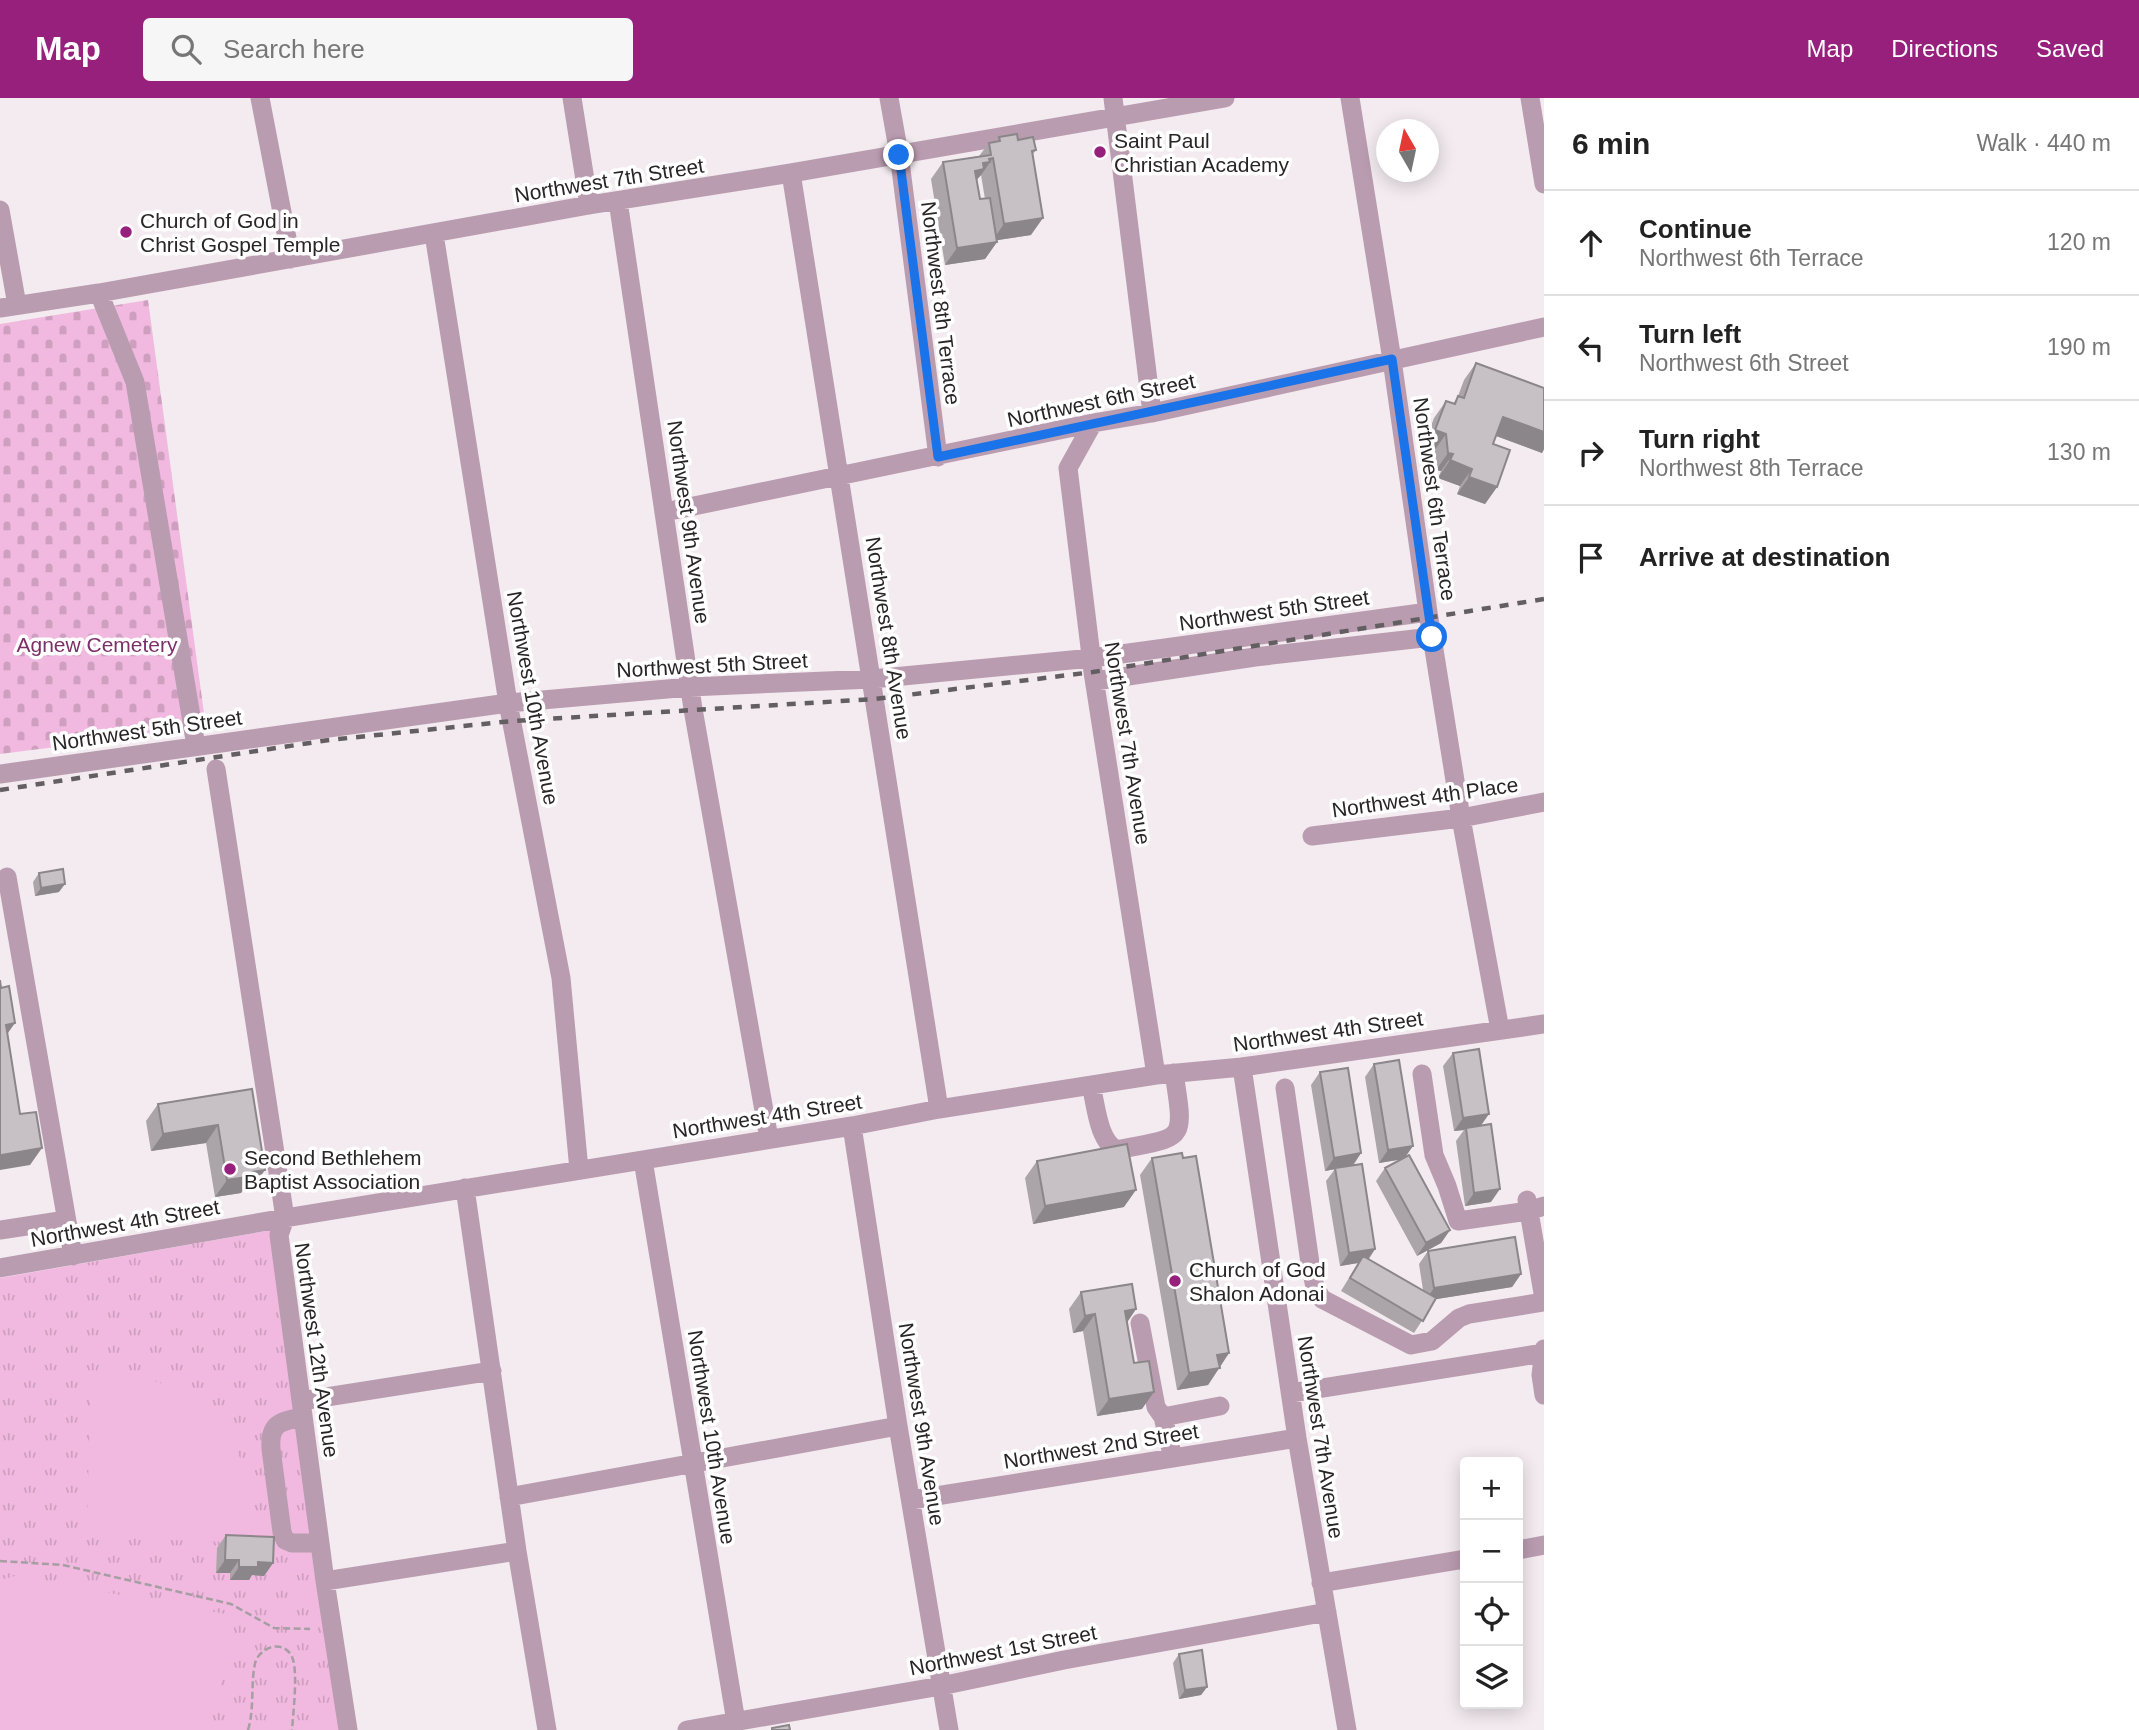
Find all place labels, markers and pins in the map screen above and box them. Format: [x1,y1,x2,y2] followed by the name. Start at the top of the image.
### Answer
[1114,129,1290,176] place label: Saint Paul Christian Academy
[1092,144,1108,160] marker: Saint Paul Christian Academy
[140,209,340,256] place label: Church of God in Christ Gospel Temple
[118,224,134,240] marker: Church of God in Christ Gospel Temple
[244,1146,421,1193] place label: Second Bethlehem Baptist Association
[222,1161,238,1177] marker: Second Bethlehem Baptist Association
[1189,1258,1326,1305] place label: Church of God Shalon Adonai
[1167,1273,1183,1289] marker: Church of God Shalon Adonai

